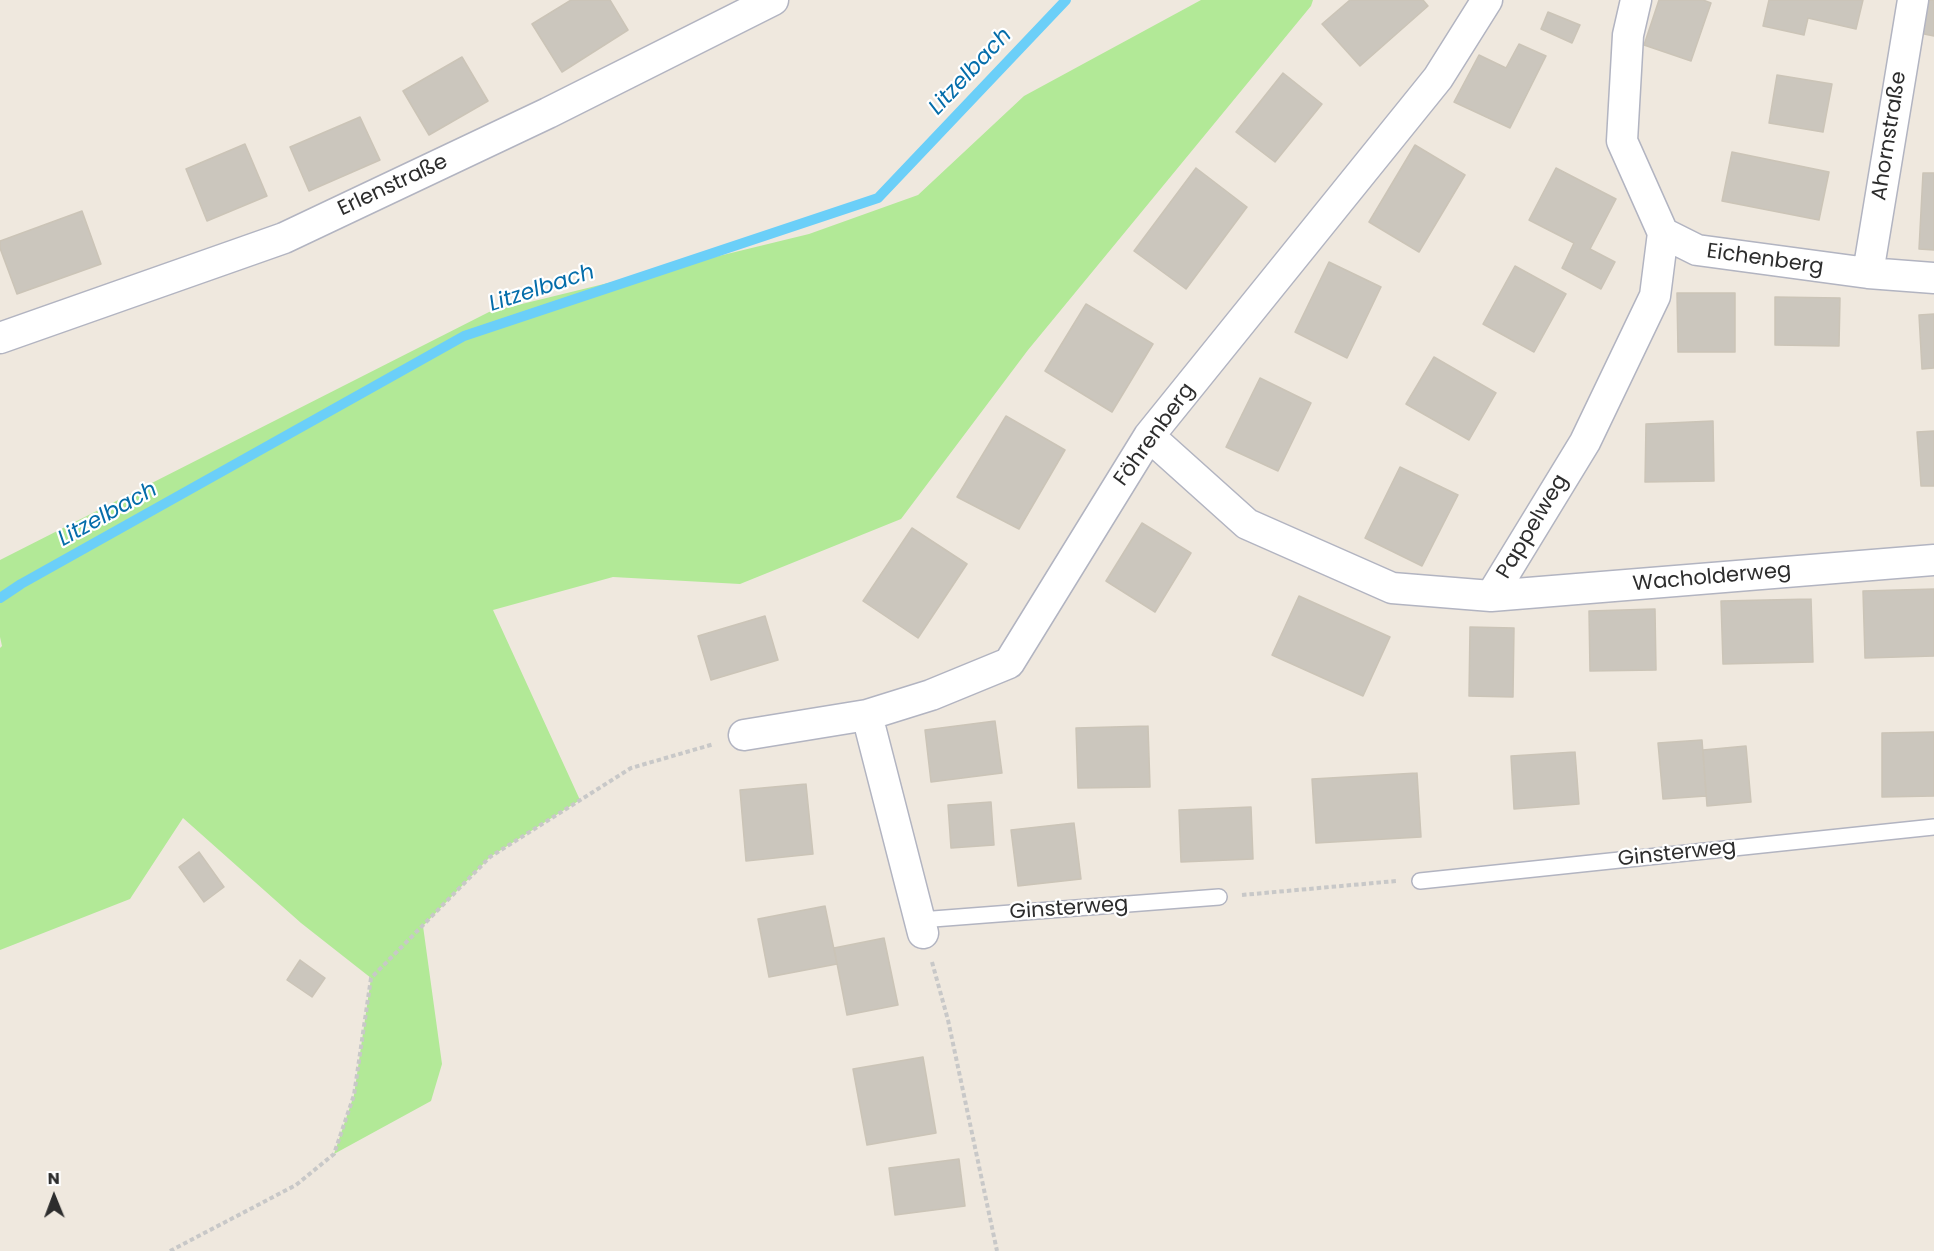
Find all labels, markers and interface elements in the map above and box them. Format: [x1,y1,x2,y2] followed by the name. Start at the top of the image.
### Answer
[924,23,1018,121] water label: Litzelbach
[1867,70,1913,202] street label: Ahornstraße
[334,150,452,222] street label: Erlenstraße
[1705,239,1825,281] street label: Eichenberg
[486,260,598,318] water label: Litzelbach
[1109,379,1201,491] street label: Föhrenberg
[1492,470,1574,584] street label: Pappelweg
[54,477,162,553] water label: Litzelbach
[1632,559,1792,597] street label: Wacholderweg
[1617,835,1737,873] street label: Ginsterweg
[1009,892,1129,926] street label: Ginsterweg
[24,1167,84,1227] north arrow
[47,1167,60,1190] text: N

